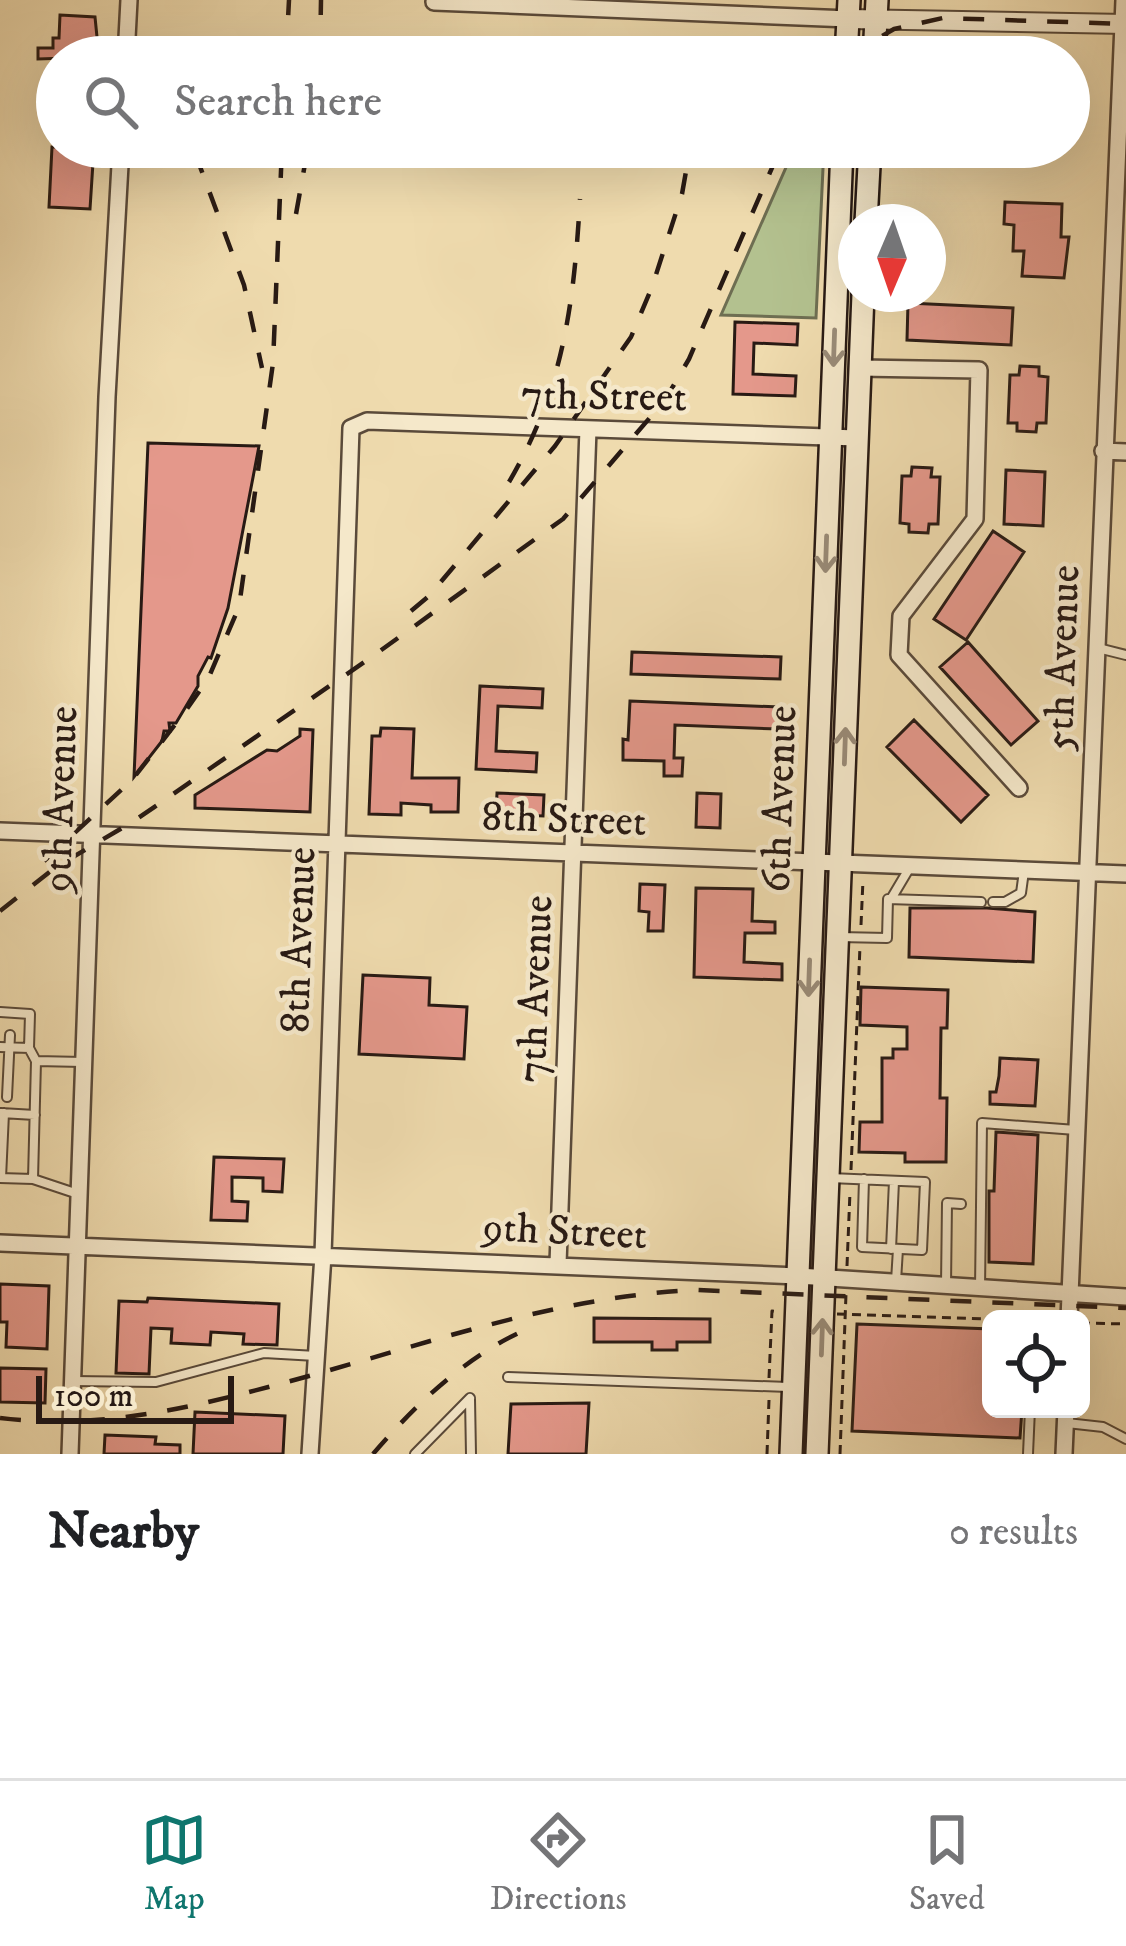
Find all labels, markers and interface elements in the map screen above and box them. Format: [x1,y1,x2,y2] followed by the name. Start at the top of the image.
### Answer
[36,36,1090,168] search box
[78,69,144,135] icon: search
[174,74,382,130] text: Search here
[838,204,946,312] north arrow
[822,328,845,367] one-way arrow
[521,370,687,424] street label: 7th Street
[814,534,837,573] one-way arrow
[1034,564,1092,752] street label: 5th Avenue
[32,705,90,895] street label: 9th Avenue
[751,705,809,894] street label: 6th Avenue
[834,727,857,766] one-way arrow
[481,791,647,849] street label: 8th Street
[270,846,328,1034] street label: 8th Avenue
[507,894,565,1084] street label: 7th Avenue
[798,958,821,997] one-way arrow
[479,1202,648,1262] street label: 9th Street
[982,1310,1090,1418] map controls
[982,1310,1090,1418] button: locate
[811,1318,834,1357] one-way arrow
[36,1370,234,1423] scale bar
[54,1376,133,1417] text: 100 m
[48,1500,199,1564] text: Nearby
[949,1508,1078,1557] text: 0 results
[141,1807,207,1920] tab: Map
[490,1807,626,1920] tab: Directions
[909,1807,985,1920] tab: Saved

